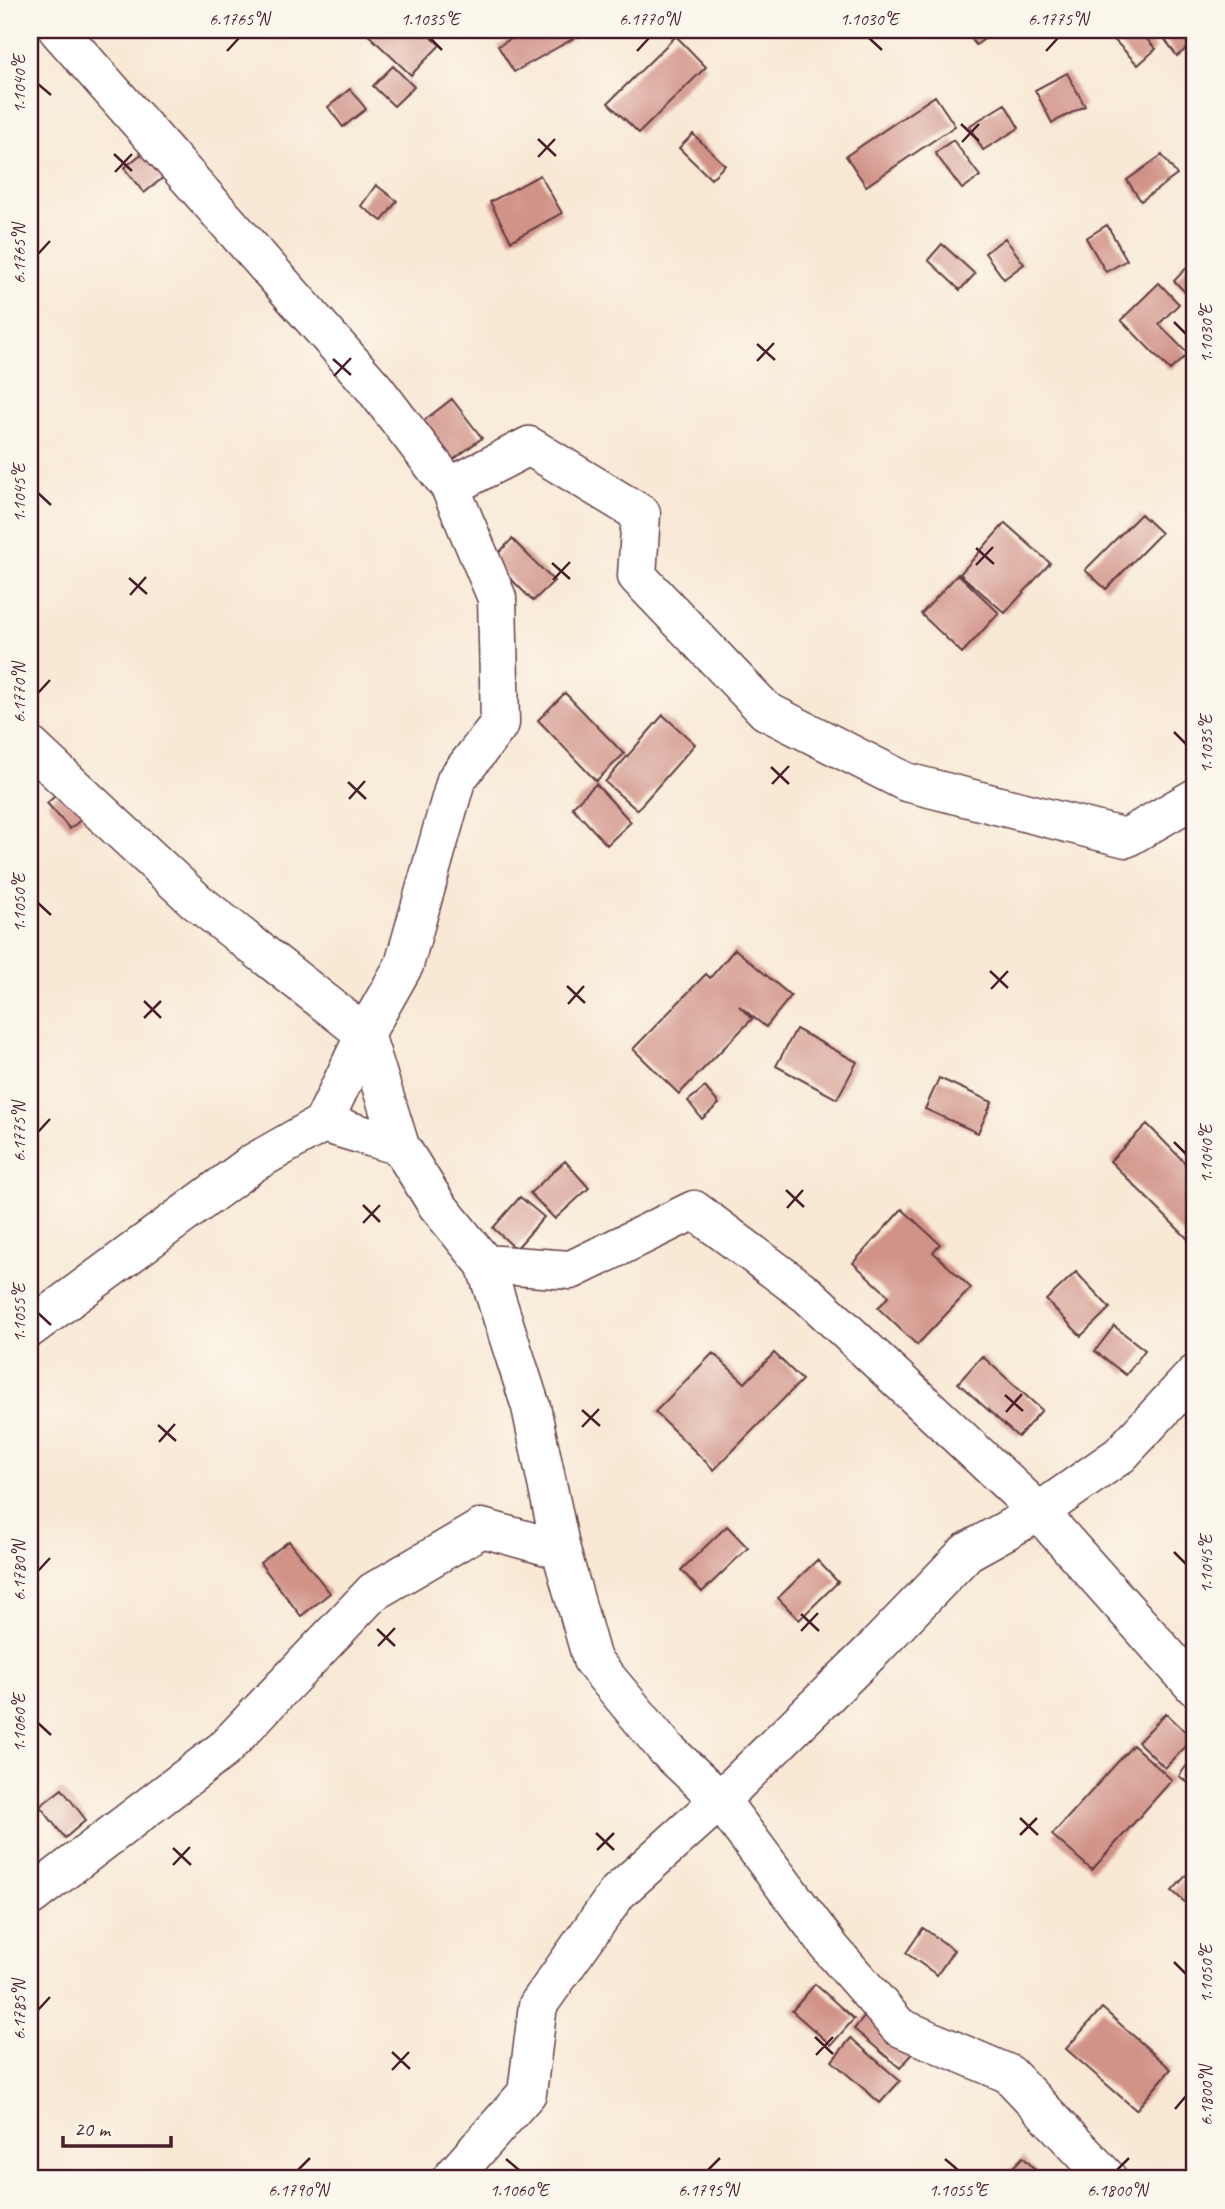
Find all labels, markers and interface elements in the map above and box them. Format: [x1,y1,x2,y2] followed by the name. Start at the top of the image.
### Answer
[209,8,272,30] text: 6.1765°N
[401,8,462,30] text: 1.1035°E
[619,8,682,30] text: 6.1770°N
[840,8,901,30] text: 1.1030°E
[1028,8,1091,30] text: 6.1775°N
[8,52,30,113] text: 1.1040°E
[8,221,30,284] text: 6.1765°N
[1195,302,1217,363] text: 1.1030°E
[8,461,30,522] text: 1.1045°E
[8,660,30,723] text: 6.1770°N
[1195,712,1217,773] text: 1.1035°E
[8,871,30,932] text: 1.1050°E
[8,1099,30,1162] text: 6.1775°N
[1195,1122,1217,1183] text: 1.1040°E
[8,1281,30,1342] text: 1.1055°E
[1195,1532,1217,1593] text: 1.1045°E
[8,1538,30,1601] text: 6.1780°N
[8,1691,30,1752] text: 1.1060°E
[1195,1942,1217,2003] text: 1.1050°E
[8,1977,30,2040] text: 6.1785°N
[1195,2063,1217,2126] text: 6.1800°N
[63,2104,172,2148] scale bar
[74,2116,112,2142] text: 20 m
[268,2179,331,2201] text: 6.1790°N
[490,2179,551,2201] text: 1.1060°E
[678,2179,741,2201] text: 6.1795°N
[929,2179,990,2201] text: 1.1055°E
[1087,2179,1150,2201] text: 6.1800°N

